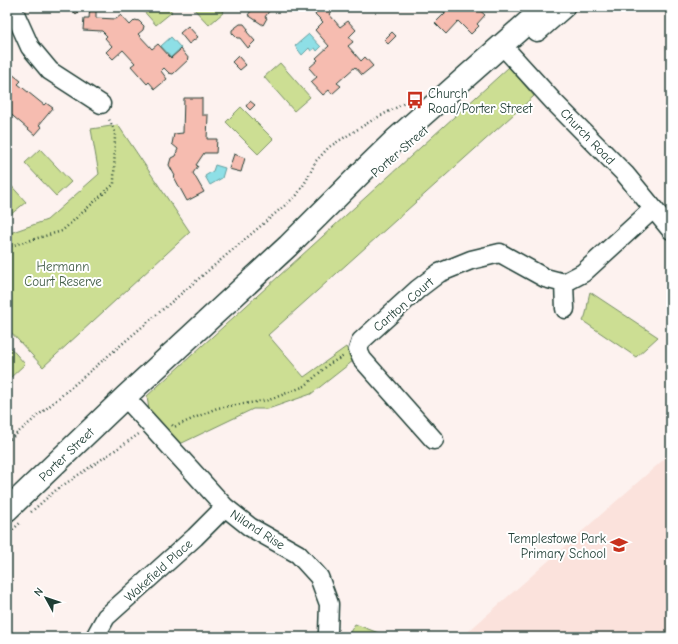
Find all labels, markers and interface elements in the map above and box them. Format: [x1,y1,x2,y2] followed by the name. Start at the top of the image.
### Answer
[428,86,534,116] place label: Church Road/Porter Street
[405,90,425,110] bus stop icon: Church Road/Porter Street
[557,105,618,167] street label: Church Road
[368,122,432,180] street label: Porter Street
[24,259,102,289] park label: Hermann Court Reserve
[370,273,437,335] street label: Carlton Court
[36,424,98,484] street label: Porter Street
[228,506,288,553] street label: Niland Rise
[508,531,607,561] place label: Templestowe Park Primary School
[609,535,629,555] school or university icon: Templestowe Park Primary School
[121,536,196,605] street label: Wakefield Place
[26,578,66,618] north arrow
[31,585,46,599] text: N

